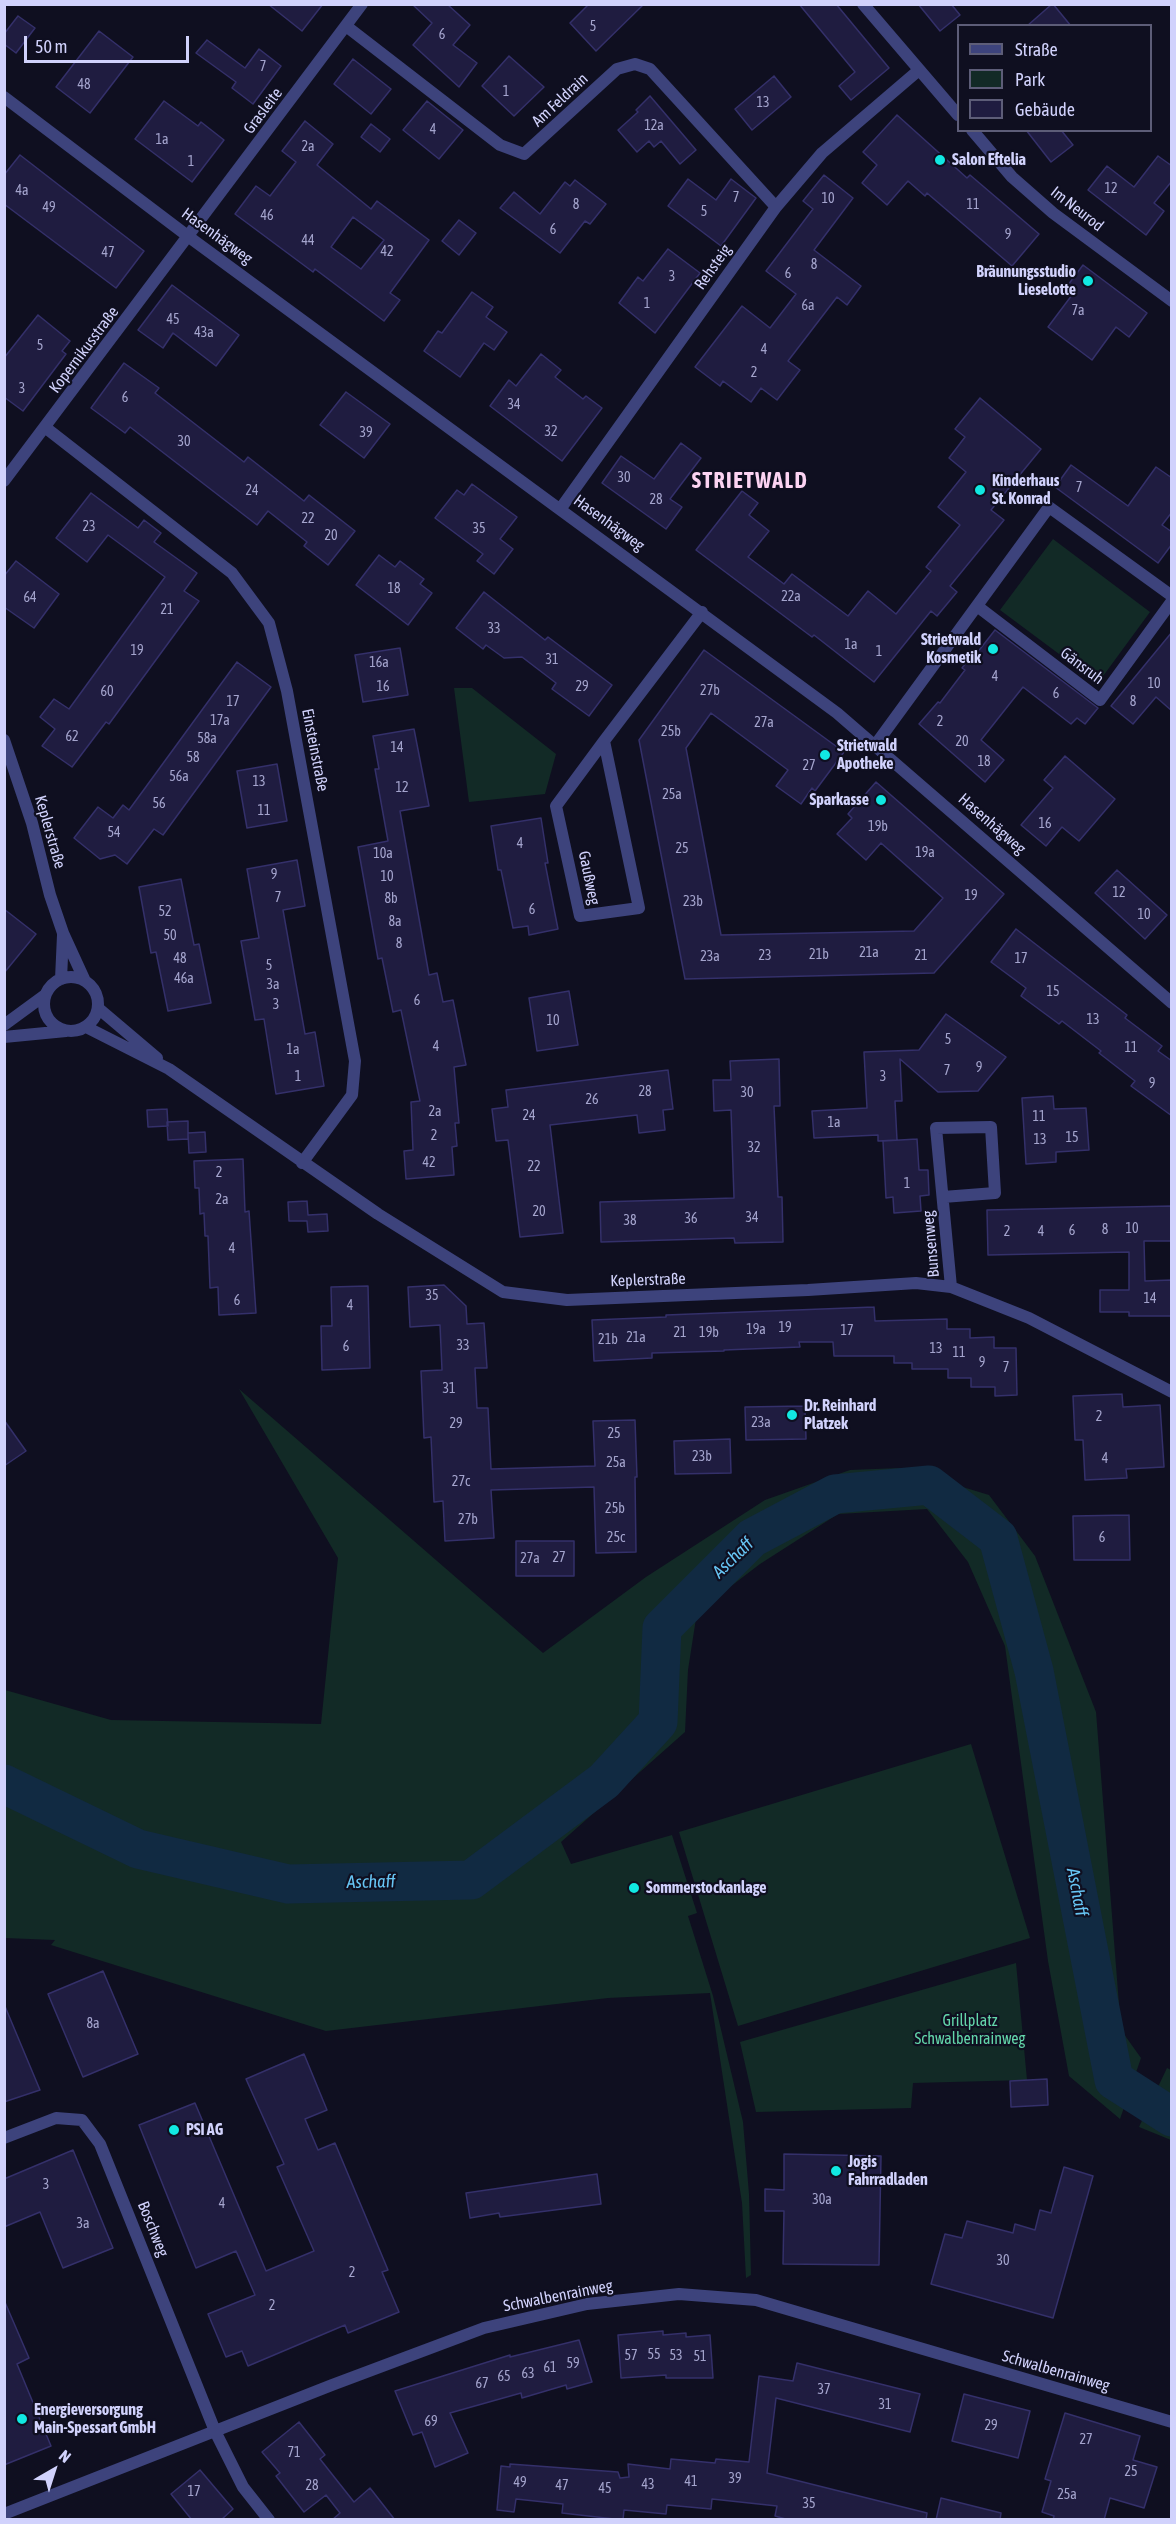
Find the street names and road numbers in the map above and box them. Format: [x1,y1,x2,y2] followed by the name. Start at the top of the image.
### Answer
[528,69,592,131] street label: Am Feldrain
[239,84,287,138] street label: Grasleite
[1047,182,1107,236] street label: Im Neurod
[178,204,256,268] street label: Hasenhägweg
[691,241,735,293] street label: Rehsteig
[45,303,123,397] street label: Kopernikusstraße
[570,491,648,555] street label: Hasenhägweg
[1056,643,1108,689] street label: Gänsruh
[298,707,332,793] street label: Einsteinstraße
[954,790,1030,858] street label: Hasenhägweg
[30,793,70,871] street label: Keplerstraße
[574,849,604,907] street label: Gaußweg
[919,1210,943,1278] street label: Bunsenweg
[610,1269,686,1291] street label: Keplerstraße
[133,2199,173,2259] street label: Boschweg
[502,2276,614,2316] street label: Schwalbenrainweg
[1000,2346,1112,2396] street label: Schwalbenrainweg

